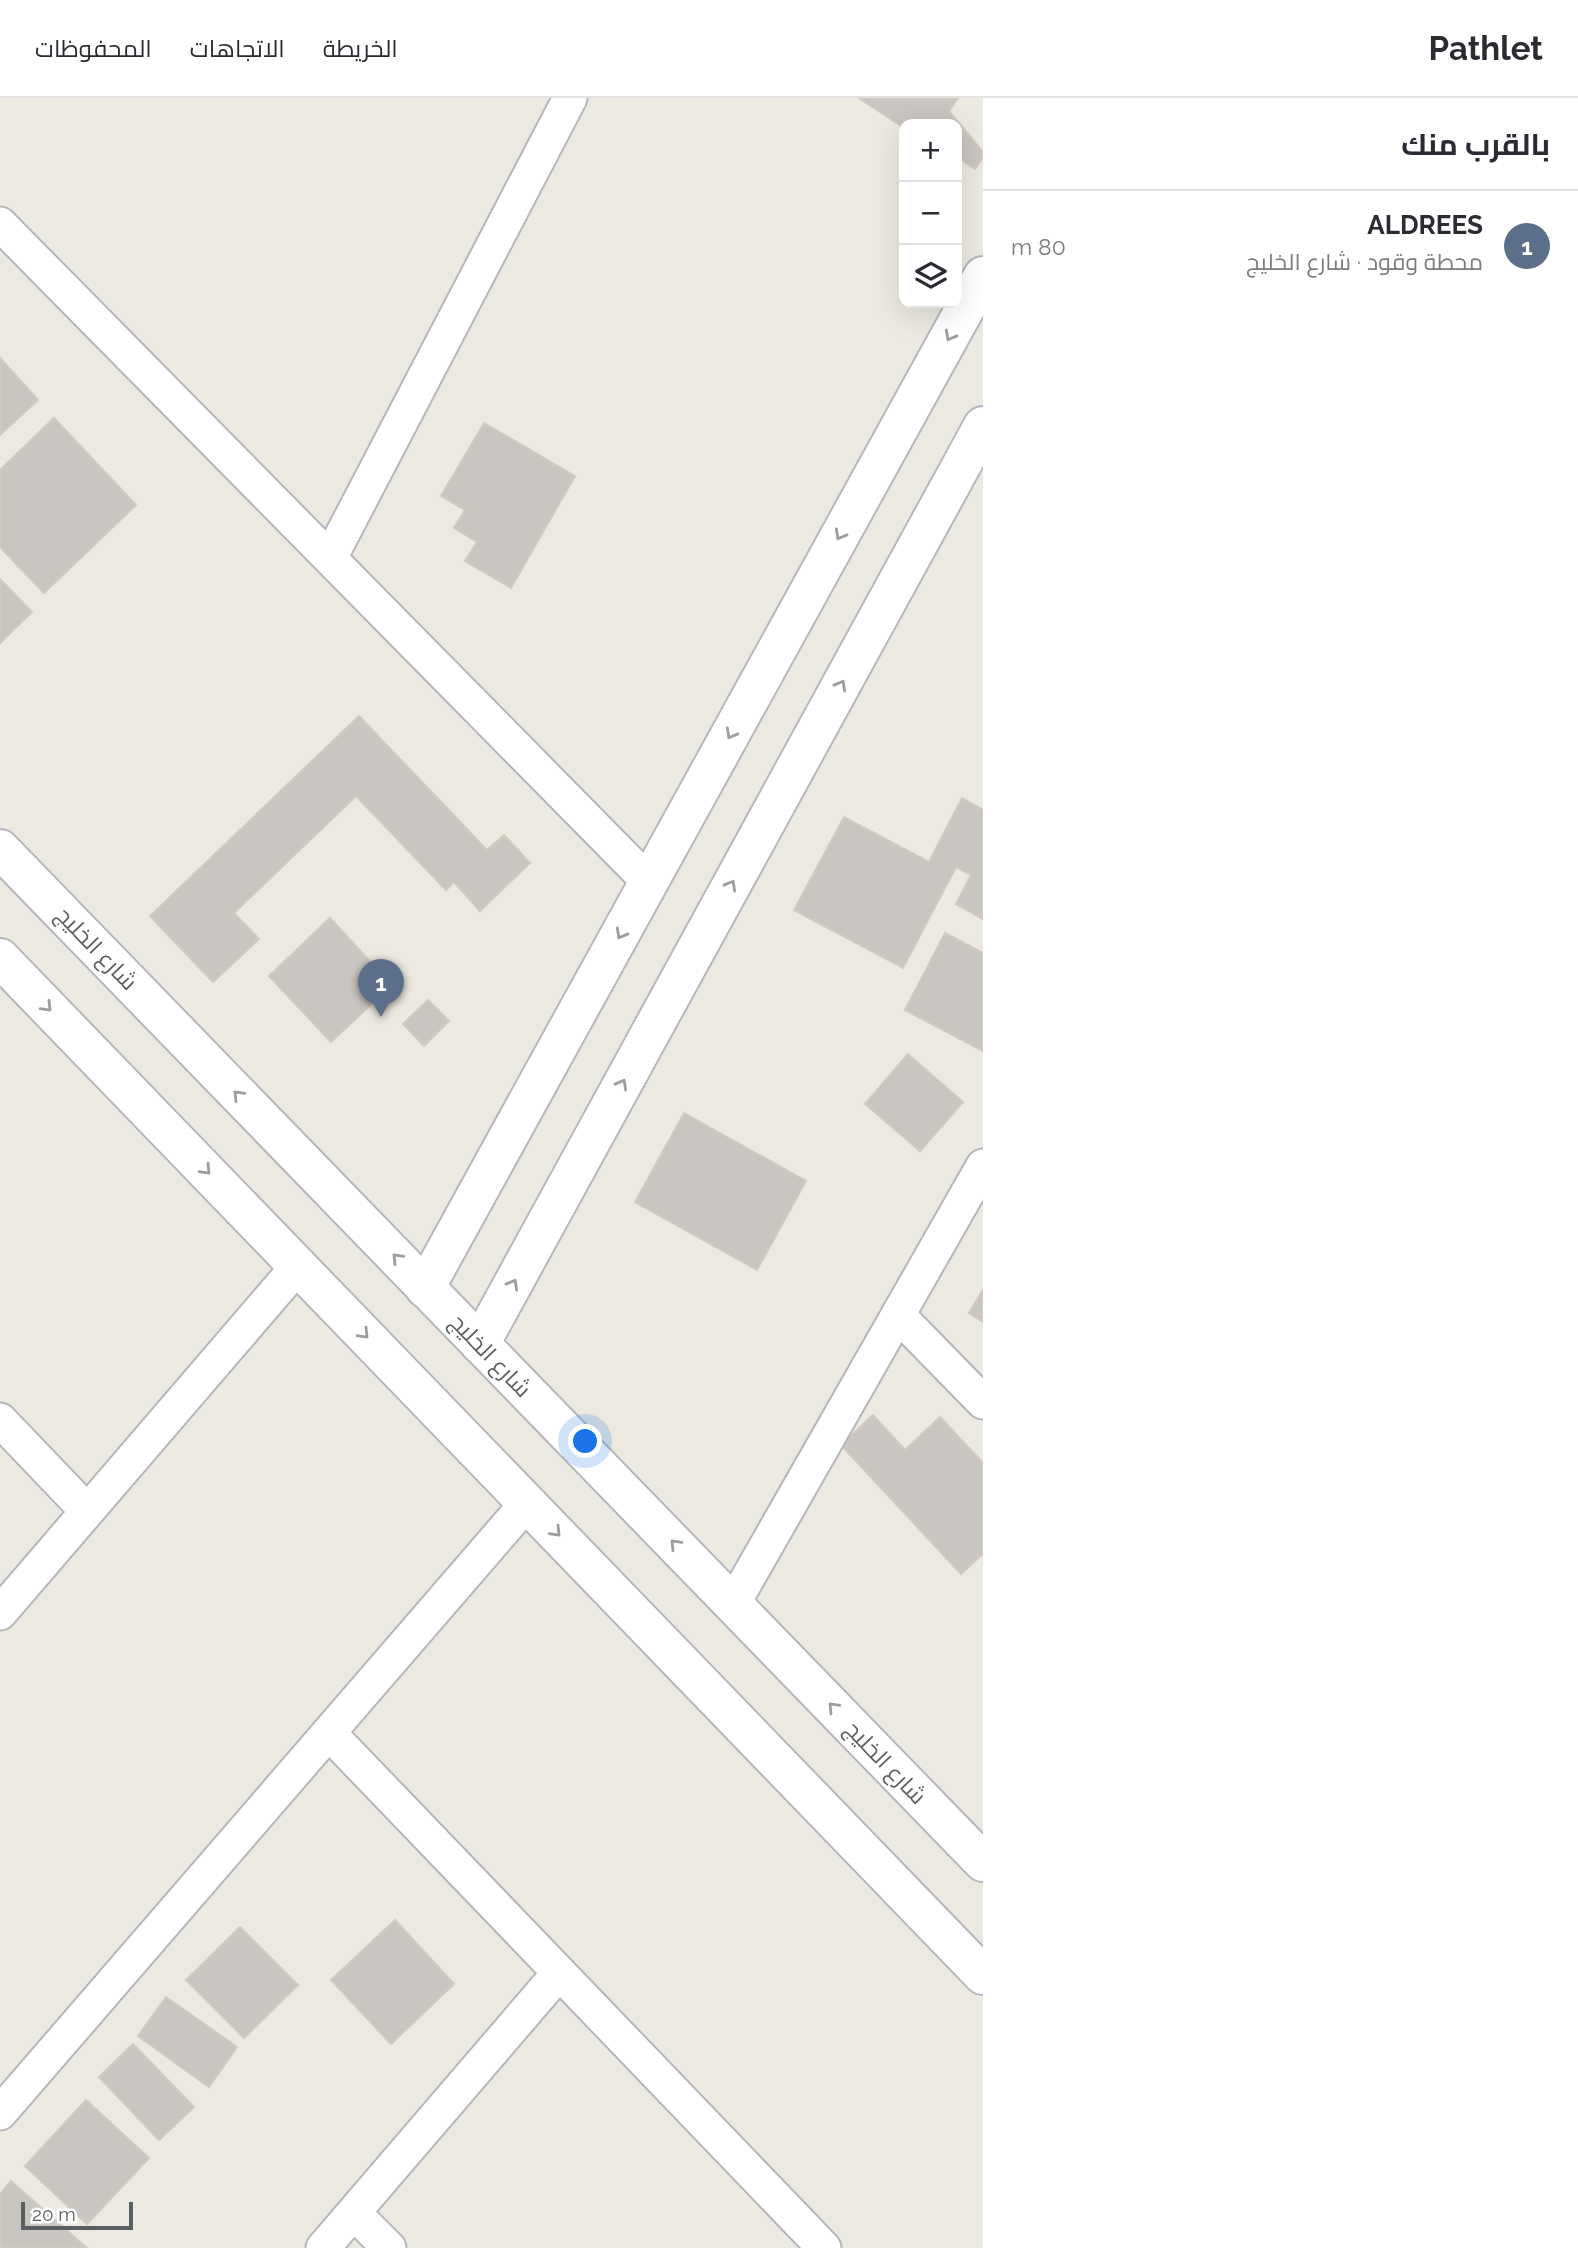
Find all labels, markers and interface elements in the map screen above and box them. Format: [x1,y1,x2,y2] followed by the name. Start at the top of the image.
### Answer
[1429,29,1543,68] text: Pathlet
[35,34,152,63] text: المحفوظات
[190,34,285,63] text: الاتجاهات
[323,34,398,63] text: الخريطة
[899,119,962,308] map controls
[899,119,962,182] button: +
[1401,127,1550,162] text: بالقرب منك
[899,182,962,245] button: −
[1367,210,1483,240] text: ALDREES
[1011,233,1066,260] text: 80 m
[1521,233,1533,260] text: 1
[899,245,962,308] button: layers
[1246,248,1483,275] text: محطة وقود · شارع الخليج
[945,329,958,341] one-way arrow
[835,528,848,540] one-way arrow
[833,680,846,693] one-way arrow
[726,727,739,740] one-way arrow
[723,880,737,892] one-way arrow
[49,901,143,997] street label: شارع الخليج
[616,926,629,939] one-way arrow
[358,959,404,1017] pin: 1
[39,998,52,1011] one-way arrow
[614,1079,627,1092] one-way arrow
[234,1090,247,1103] one-way arrow
[197,1162,210,1175] one-way arrow
[392,1253,405,1266] one-way arrow
[505,1279,518,1291] one-way arrow
[443,1308,537,1404] street label: شارع الخليج
[355,1326,368,1339] one-way arrow
[568,1424,602,1458] your location
[547,1524,560,1537] one-way arrow
[670,1539,683,1552] one-way arrow
[829,1703,842,1716] one-way arrow
[838,1715,932,1811] street label: شارع الخليج
[21,2199,133,2231] scale bar
[32,2203,76,2225] text: 20 m

